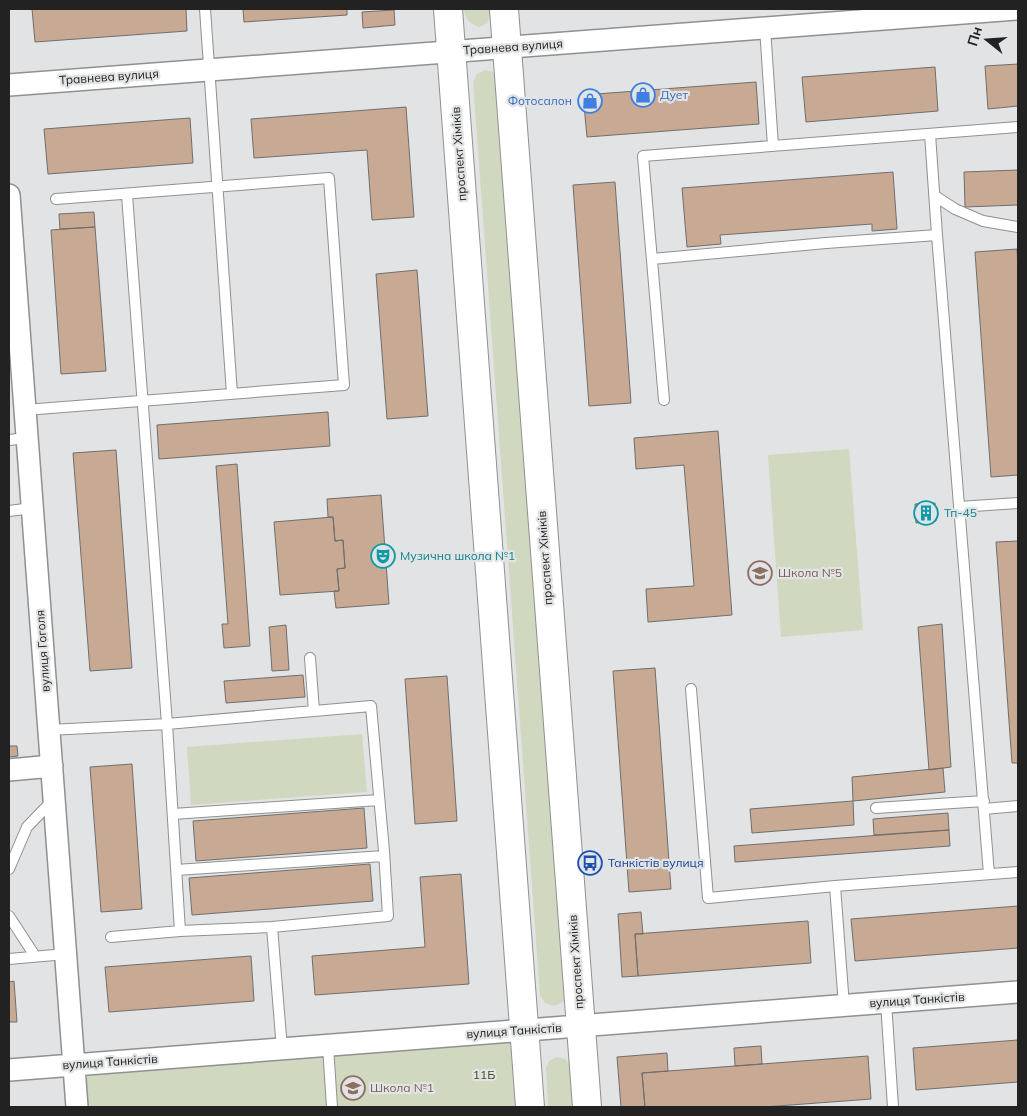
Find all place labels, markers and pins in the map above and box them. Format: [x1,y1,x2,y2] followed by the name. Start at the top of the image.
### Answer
[630,82,656,108] shop icon: Дует
[660,87,688,102] place label: Дует
[577,88,603,114] shop icon: Фотосалон
[508,93,572,108] place label: Фотосалон
[913,500,939,526] building icon: Тп-45
[944,505,977,520] place label: Тп-45
[370,543,396,569] theatre icon: Музична школа №1
[400,548,515,563] place label: Музична школа №1
[747,560,773,586] school or university icon: Школа №5
[778,565,842,580] place label: Школа №5
[577,850,603,876] bus stop icon: Танкістів вулиця
[608,855,704,870] place label: Танкістів вулиця
[340,1075,366,1101] school or university icon: Школа №1
[370,1080,434,1095] place label: Школа №1

